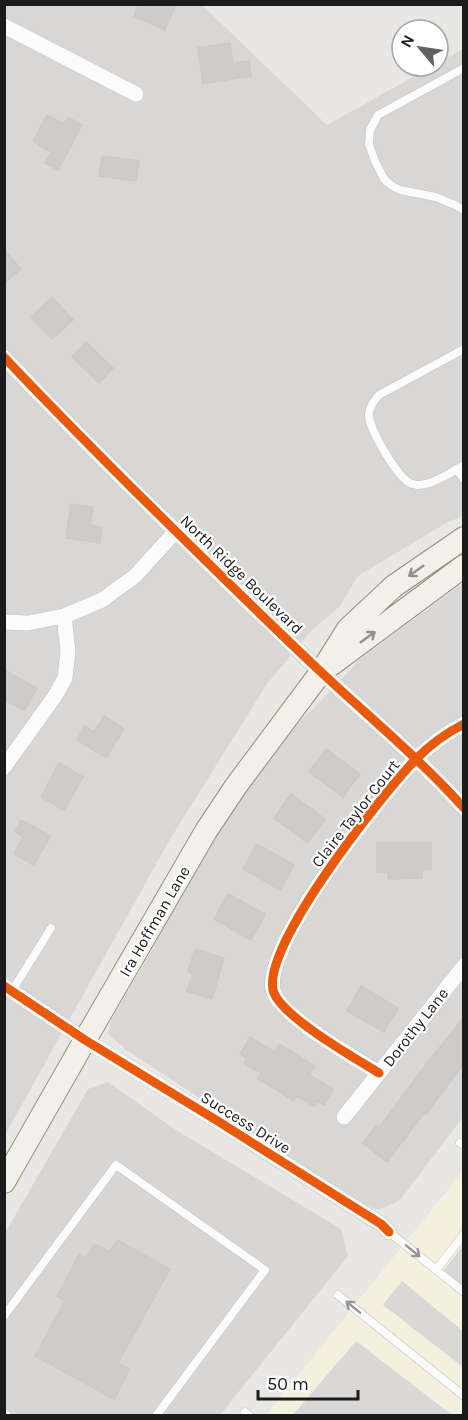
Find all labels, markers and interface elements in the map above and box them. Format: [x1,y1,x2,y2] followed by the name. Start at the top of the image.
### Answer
[390,18,450,78] north arrow
[396,31,418,51] text: N
[176,511,307,638] street label: North Ridge Boulevard
[408,565,424,577] one-way arrow
[359,631,375,643] one-way arrow
[307,756,403,871] street label: Claire Taylor Court
[115,863,194,980] street label: Ira Hoffman Lane
[379,984,452,1071] street label: Dorothy Lane
[197,1087,294,1158] street label: Success Drive
[404,1244,420,1257] one-way arrow
[345,1300,361,1313] one-way arrow
[258,1363,358,1401] scale bar
[267,1373,309,1395] text: 50 m

